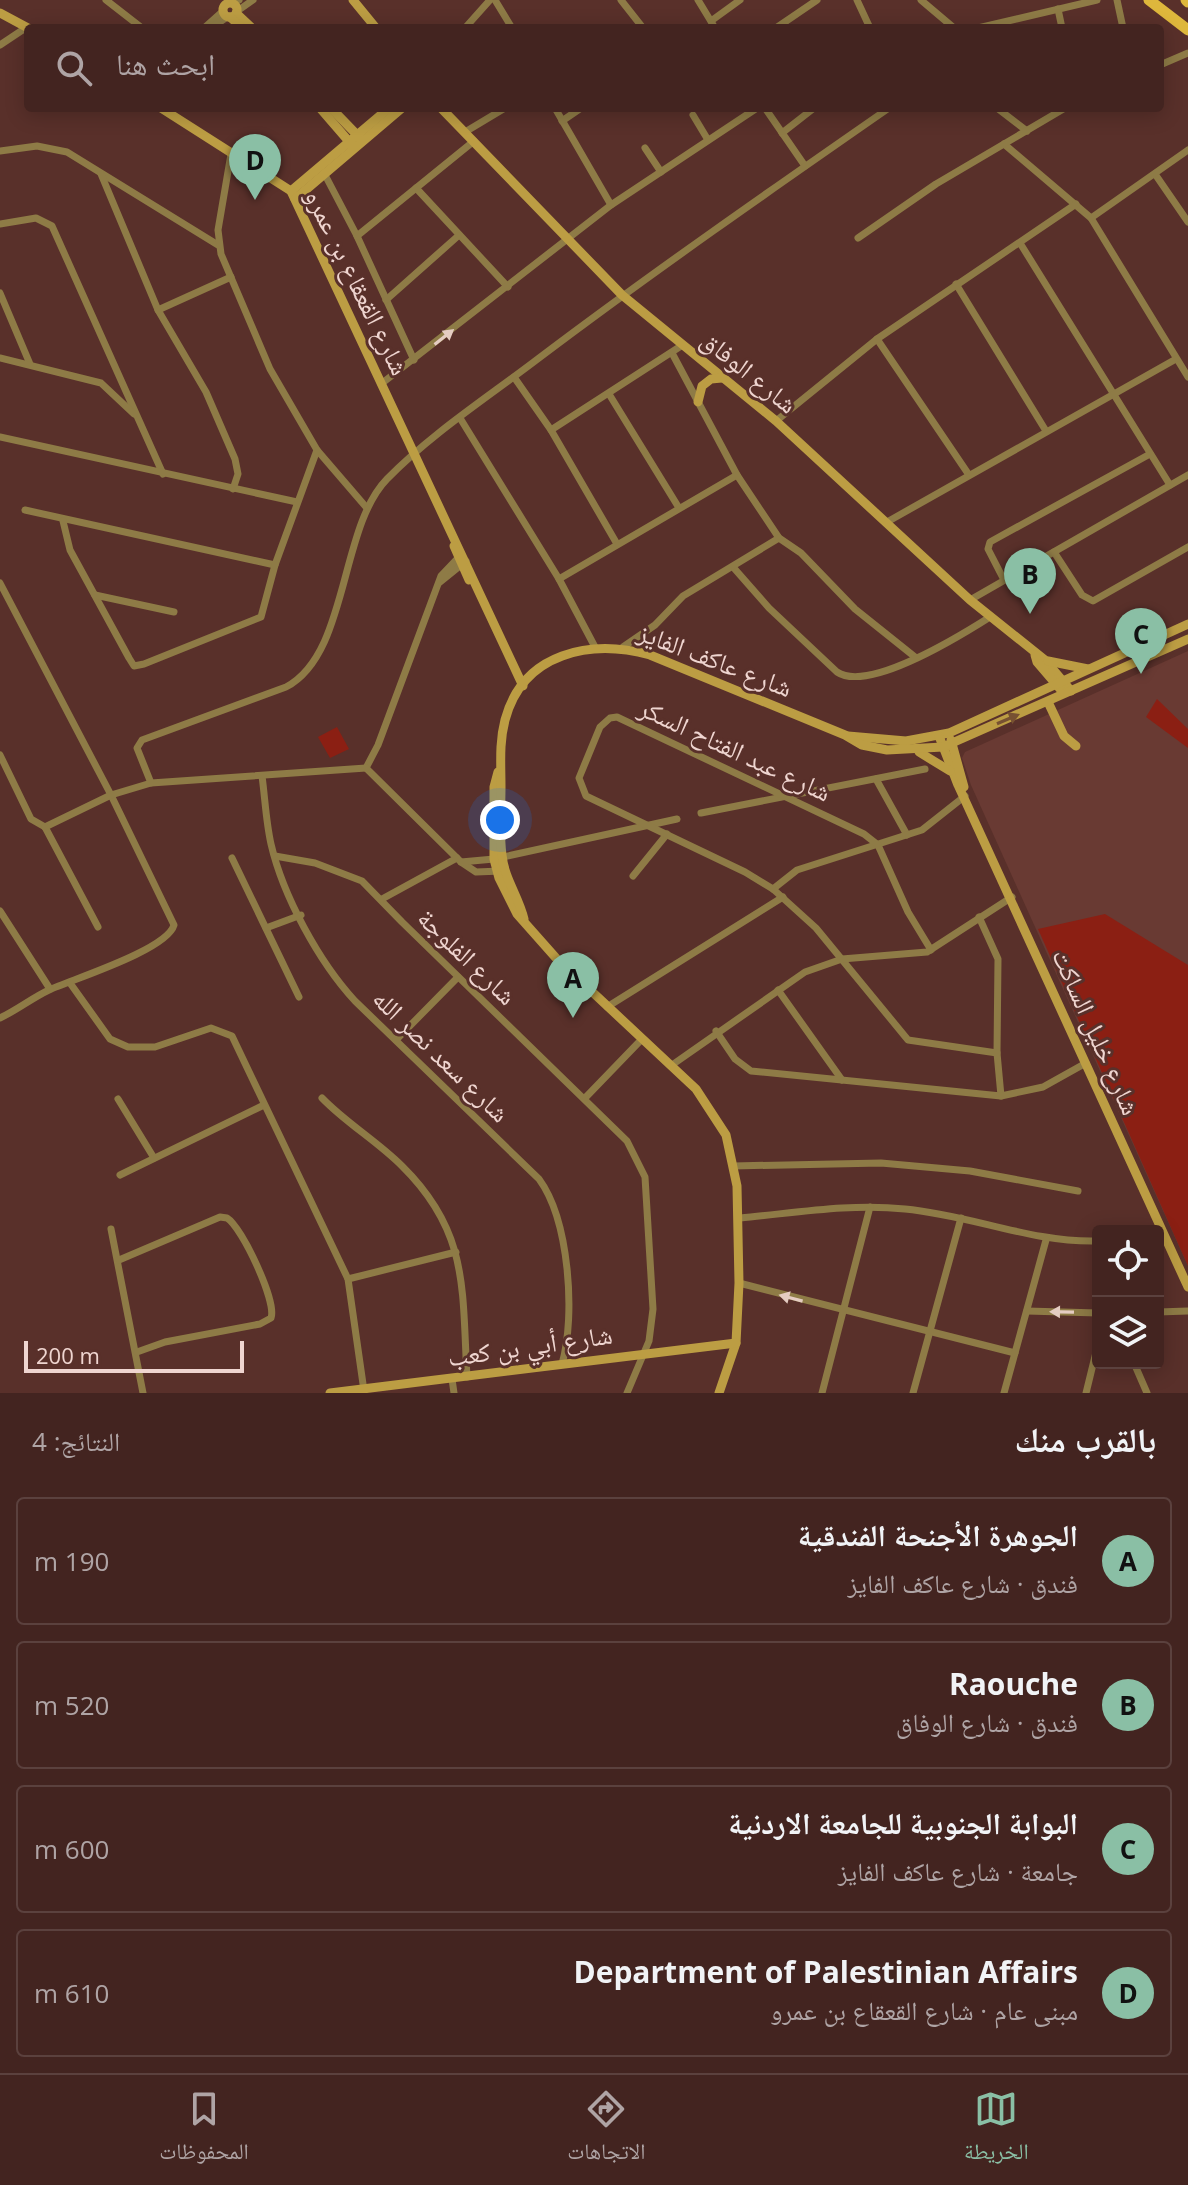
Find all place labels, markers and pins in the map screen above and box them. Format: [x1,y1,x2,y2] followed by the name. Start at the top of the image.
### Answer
[229,134,281,200] pin: D
[1004,548,1056,614] pin: B
[1115,608,1167,674] pin: C
[547,952,599,1018] pin: A

